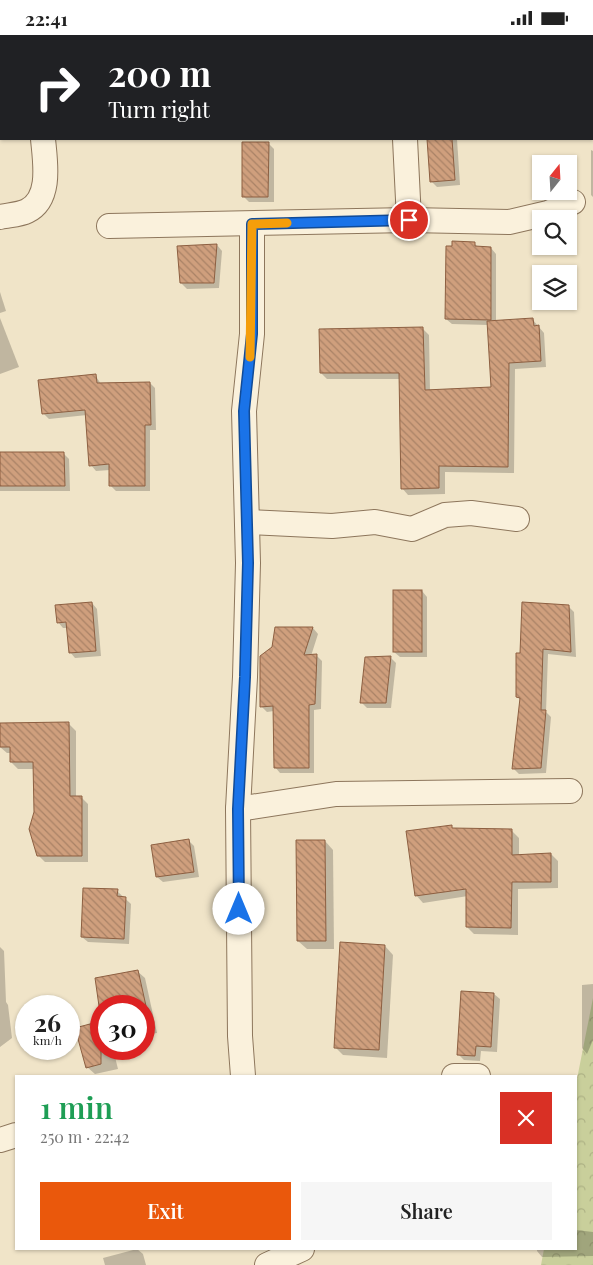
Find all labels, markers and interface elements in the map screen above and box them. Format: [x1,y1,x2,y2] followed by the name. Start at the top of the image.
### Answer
[25,5,68,31] text: 22:41
[108,49,211,96] text: 200 m
[25,55,90,120] icon: right
[108,94,210,124] text: Turn right
[532,155,578,200] north arrow
[532,155,577,310] map controls
[388,199,430,241] pin
[395,206,423,234] icon: arrive
[532,210,577,255] button: search
[532,265,577,310] button: layers
[212,882,264,934] position arrow
[90,995,155,1060] speed limit sign: 30
[34,1005,61,1038] text: 26
[33,1032,62,1048] text: km/h
[40,1087,113,1127] text: 1 min
[500,1092,552,1144] button: close
[40,1126,129,1147] text: 250 m · 22:42
[40,1182,291,1240] button: Exit
[301,1182,552,1240] button: Share

